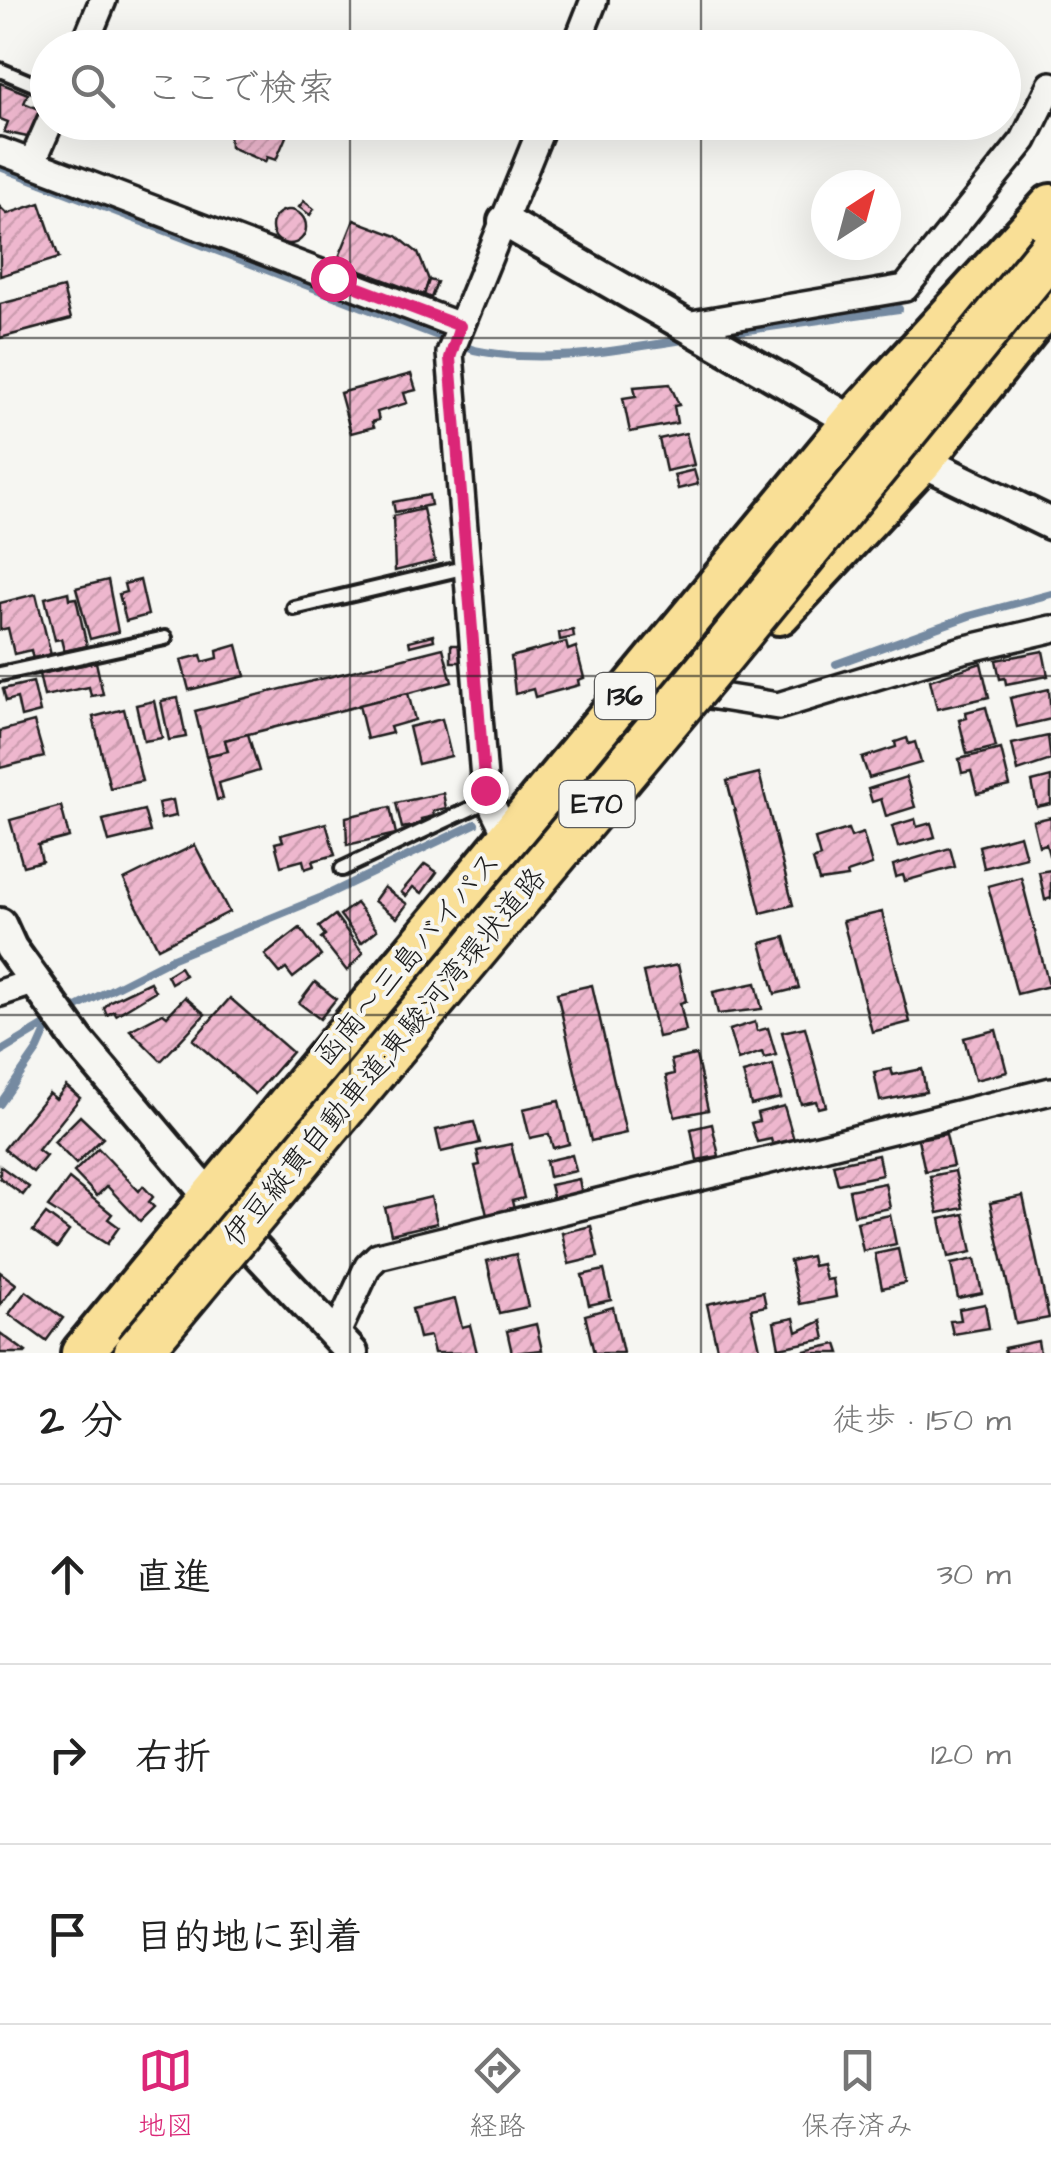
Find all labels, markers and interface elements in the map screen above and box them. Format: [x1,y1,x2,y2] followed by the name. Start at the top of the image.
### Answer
[30,30,1021,140] search box
[65,58,120,113] icon: search
[145,63,335,115] text: ここで検索
[811,170,901,260] north arrow
[311,256,357,302] route start
[595,673,655,719] road number: 136
[463,768,509,814] route end
[560,781,634,827] road number: E70
[305,842,511,1076] street label: 函南～三島バイパス
[213,858,557,1256] street label: 伊豆縦貫自動車道;東駿河湾環状道路
[40,1393,123,1451] text: 2 分
[832,1398,1011,1443] text: 徒歩 · 150 m
[40,1547,95,1602] icon: ahead
[135,1552,211,1604] text: 直進
[937,1552,1011,1597] text: 30 m
[40,1727,95,1782] icon: right
[135,1732,211,1784] text: 右折
[931,1732,1011,1777] text: 120 m
[40,1907,95,1962] icon: arrive
[135,1912,363,1964] text: 目的地に到着
[138,2043,194,2146] tab: 地図
[469,2043,525,2146] tab: 経路
[801,2043,913,2146] tab: 保存済み

